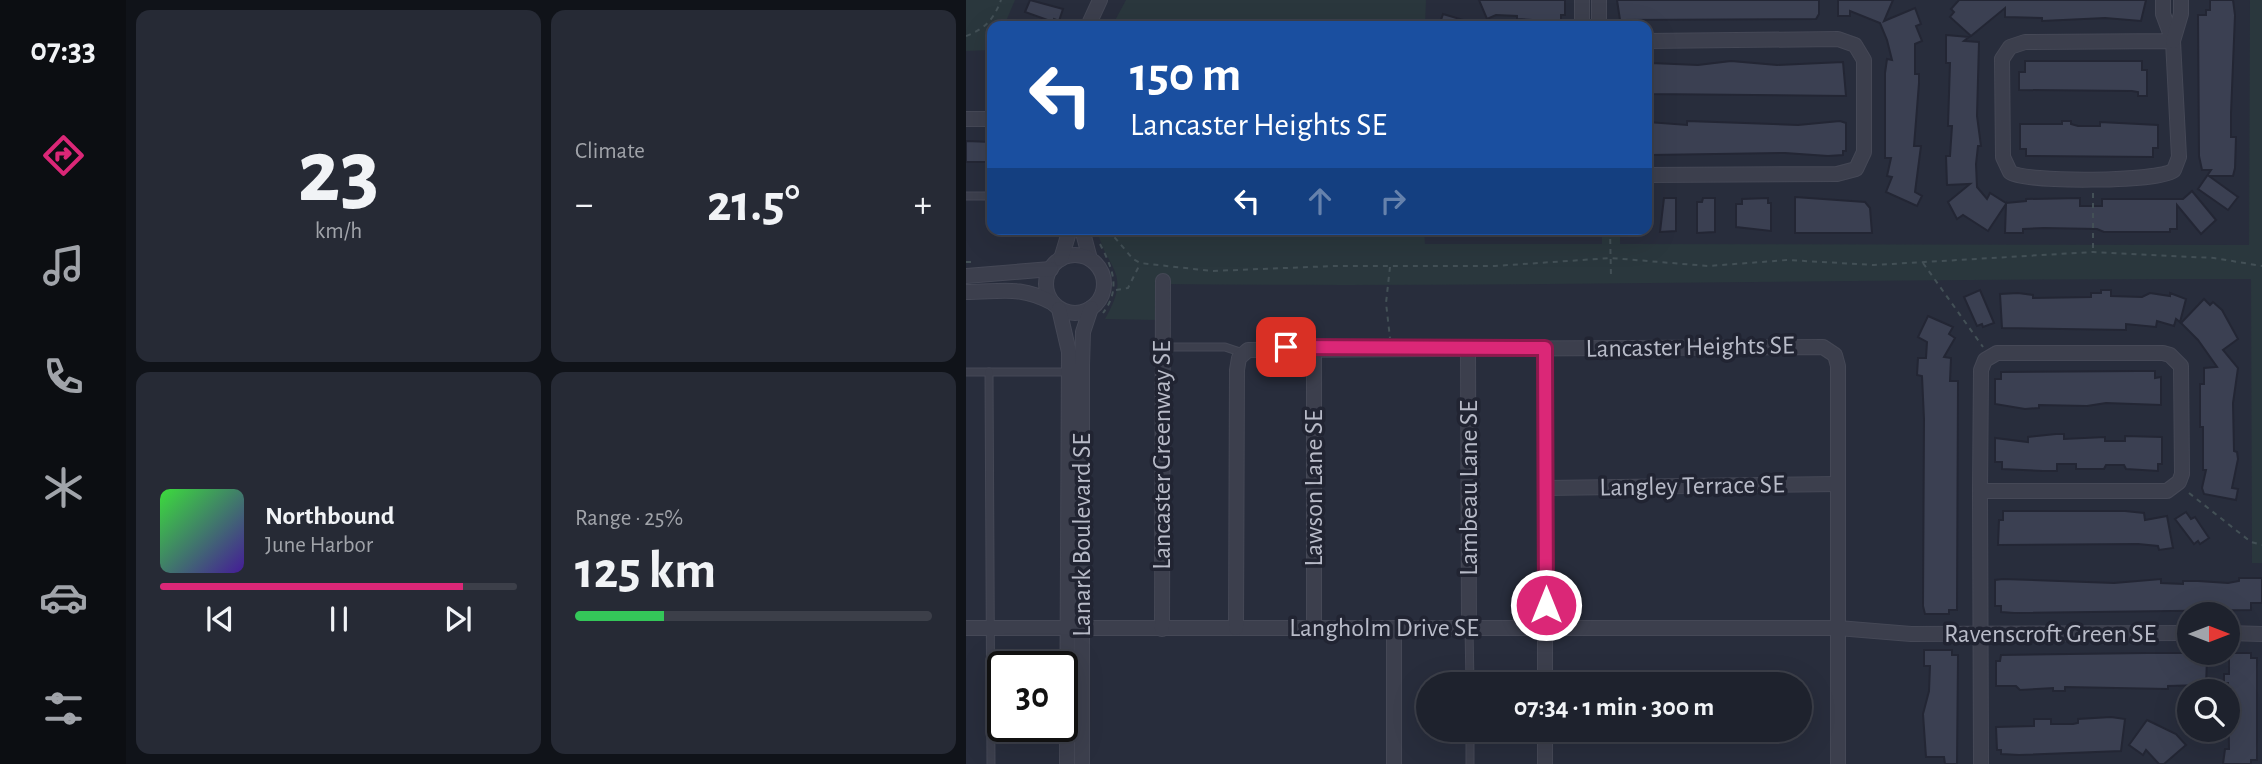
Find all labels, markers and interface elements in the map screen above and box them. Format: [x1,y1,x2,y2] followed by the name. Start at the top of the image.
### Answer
[30,34,96,66] text: 07:33
[1015,49,1106,140] icon: left
[1130,51,1241,100] text: 150 m
[1130,109,1387,141] text: Lancaster Heights SE
[297,127,380,218] text: 23
[39,131,88,180] icon: directions
[575,140,645,163] text: Climate
[707,178,800,230] text: 21.5°
[1228,182,1266,220] icon: left
[1301,182,1339,220] icon: ahead
[1374,182,1412,220] icon: right
[575,186,593,224] text: −
[914,186,932,224] text: +
[315,220,362,243] text: km/h
[39,241,88,290] icon: music
[1256,317,1316,377] pin
[1267,328,1305,366] icon: arrive
[1585,332,1795,362] street label: Lancaster Heights SE
[1149,340,1175,570] street label: Lancaster Greenway SE
[39,352,88,401] icon: phone
[1456,400,1482,576] street label: Lambeau Lane SE
[1301,410,1327,566] street label: Lawson Lane SE
[1069,433,1095,637] street label: Lanark Boulevard SE
[39,463,88,512] icon: climate
[1599,471,1785,501] street label: Langley Terrace SE
[265,503,394,529] text: Northbound
[575,507,683,530] text: Range · 25%
[265,534,373,557] text: June Harbor
[575,545,716,597] text: 125 km
[1509,568,1583,642] position arrow
[39,573,88,622] icon: car
[201,600,239,638] icon: previous
[320,600,358,638] icon: pause
[439,600,477,638] icon: next
[2177,602,2240,665] north arrow
[2177,602,2240,742] map controls
[1289,615,1479,641] street label: Langholm Drive SE
[1944,621,2156,647] street label: Ravenscroft Green SE
[987,651,1078,742] speed limit sign: 30
[2177,679,2240,742] button: search
[39,684,88,733] icon: filters
[1514,694,1714,720] text: 07:34 · 1 min · 300 m

